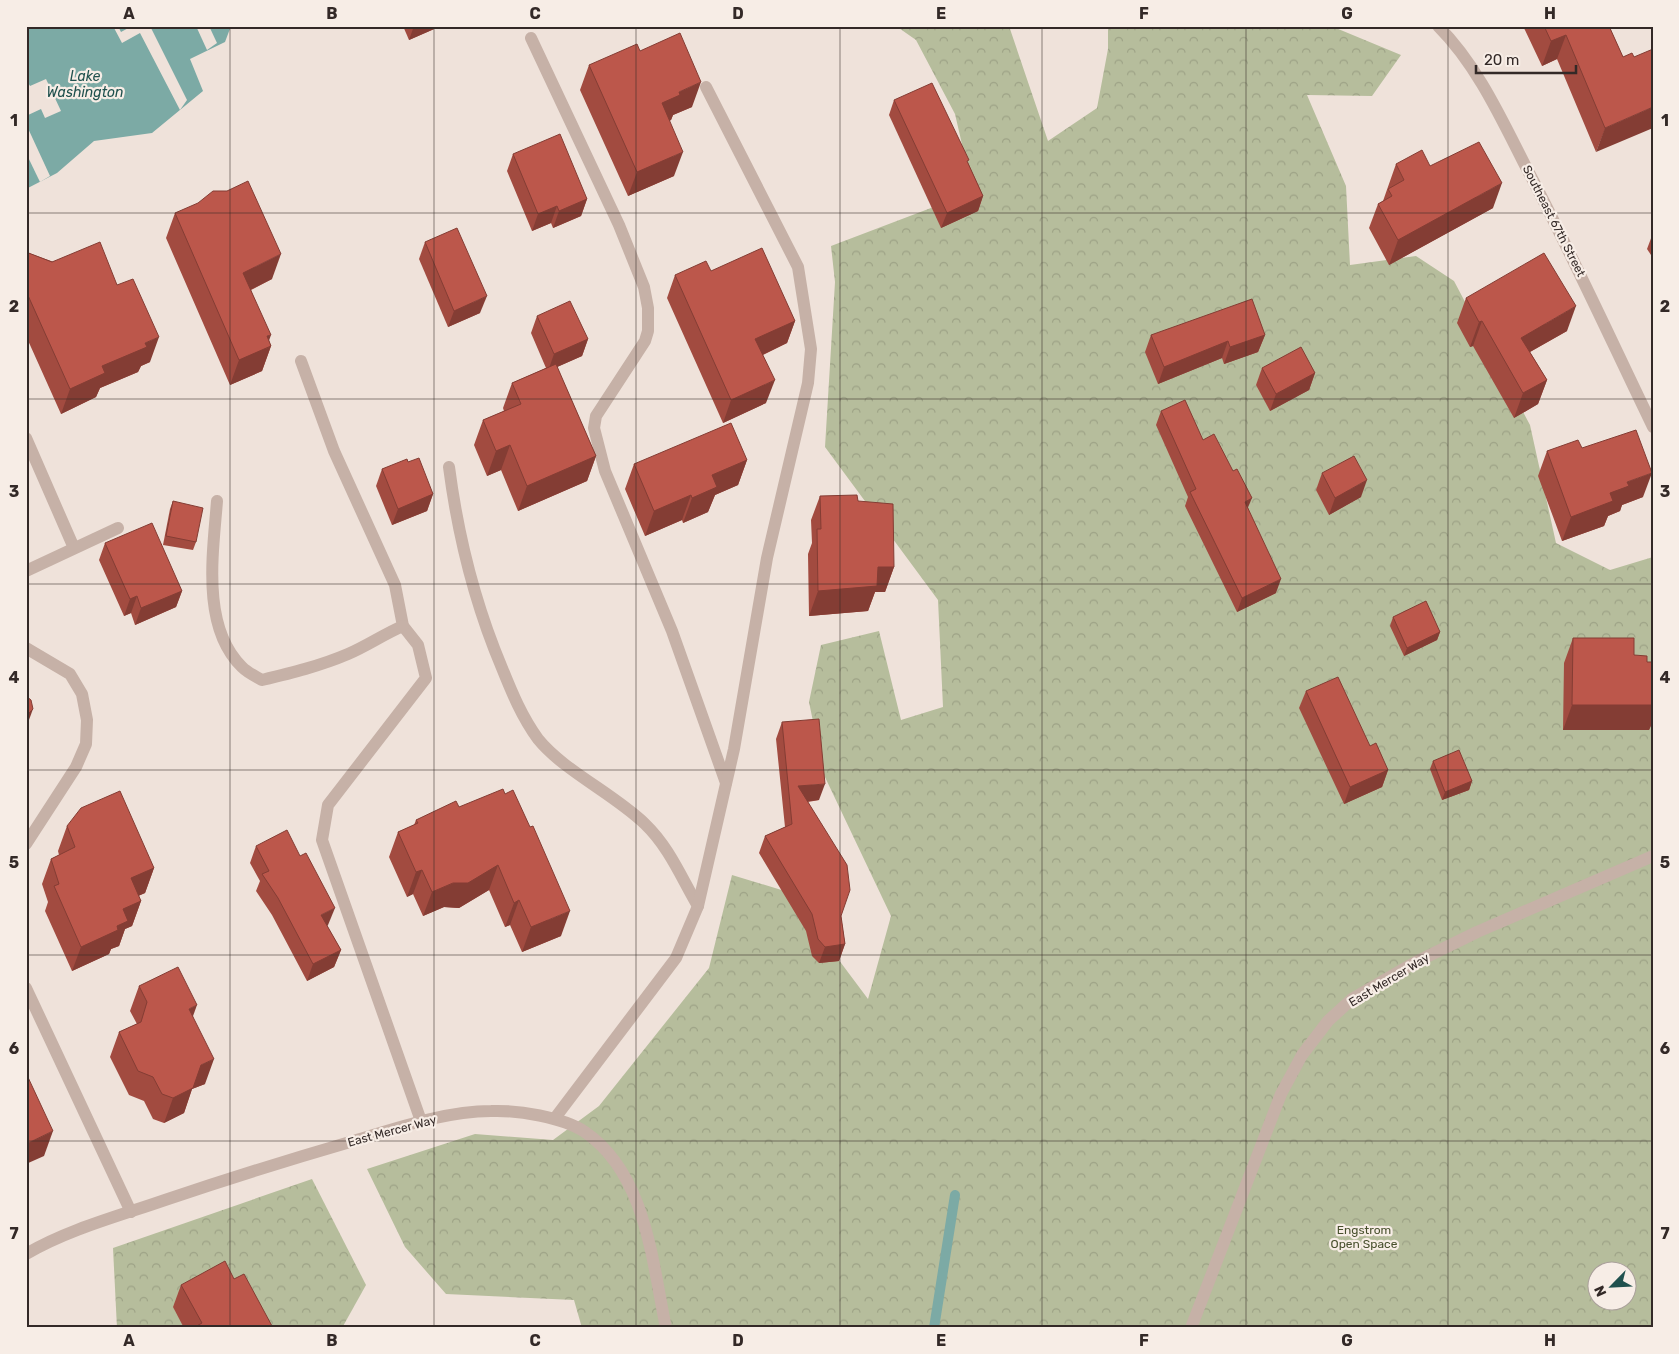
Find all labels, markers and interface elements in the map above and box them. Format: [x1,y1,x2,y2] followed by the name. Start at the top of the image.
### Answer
[123,4,135,23] text: A
[326,4,338,23] text: B
[529,4,541,23] text: C
[732,4,744,23] text: D
[936,4,946,23] text: E
[1139,4,1149,23] text: F
[1341,4,1353,23] text: G
[1544,4,1556,23] text: H
[1476,42,1576,74] scale bar
[1484,51,1519,69] text: 20 m
[46,68,124,101] water label: Lake Washington
[10,111,18,130] text: 1
[1661,111,1669,130] text: 1
[1520,163,1588,279] street label: Southeast 67th Street
[9,297,19,316] text: 2
[1660,297,1670,316] text: 2
[9,482,19,501] text: 3
[1660,482,1670,501] text: 3
[9,668,20,687] text: 4
[1660,668,1671,687] text: 4
[9,853,19,872] text: 5
[1660,853,1670,872] text: 5
[1346,950,1432,1009] street label: East Mercer Way
[9,1039,19,1058] text: 6
[1660,1039,1670,1058] text: 6
[346,1112,438,1150] street label: East Mercer Way
[1331,1223,1398,1251] park label: Engstrom Open Space
[9,1224,19,1243] text: 7
[1660,1224,1670,1243] text: 7
[1586,1262,1636,1312] north arrow
[1591,1283,1610,1299] text: N
[123,1331,135,1350] text: A
[326,1331,338,1350] text: B
[529,1331,541,1350] text: C
[732,1331,744,1350] text: D
[936,1331,946,1350] text: E
[1139,1331,1149,1350] text: F
[1341,1331,1353,1350] text: G
[1544,1331,1556,1350] text: H

